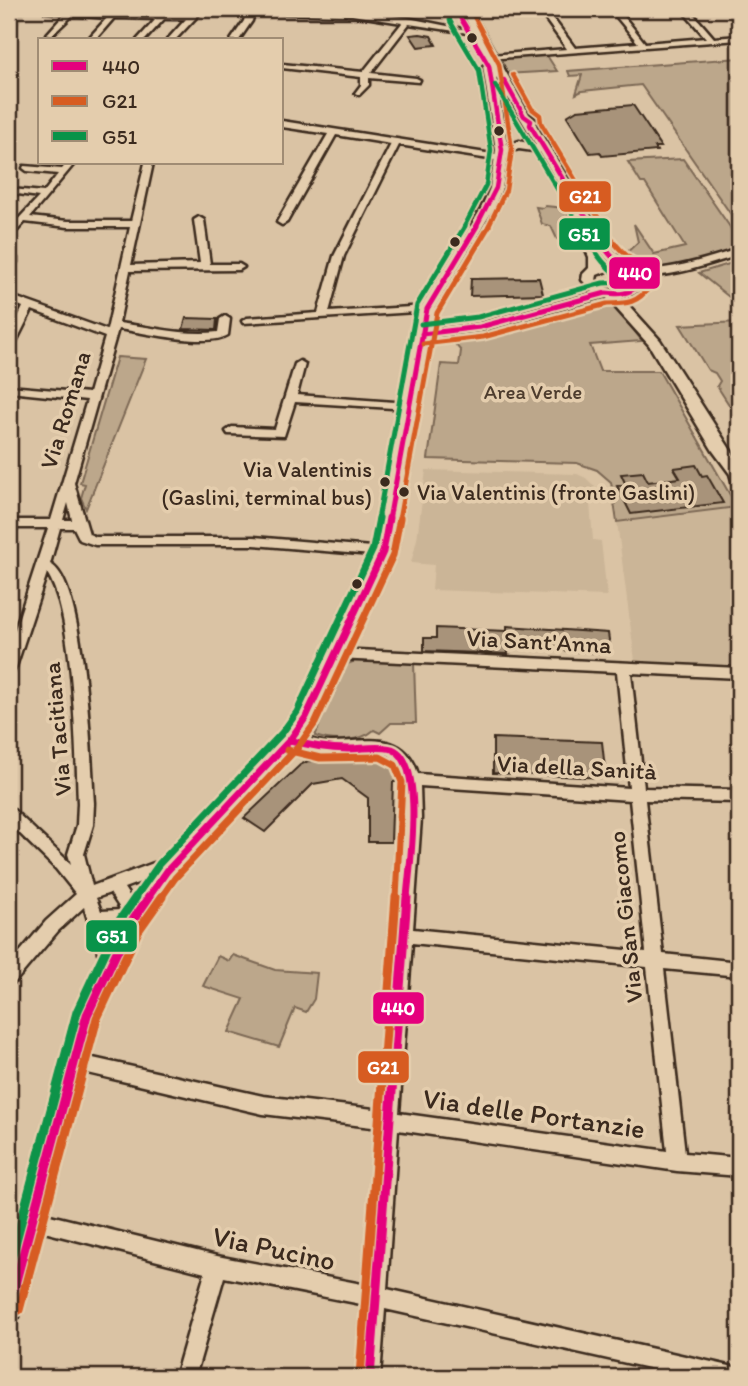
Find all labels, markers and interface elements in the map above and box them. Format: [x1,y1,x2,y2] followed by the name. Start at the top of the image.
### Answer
[465,31,479,45] unlabelled marker
[38,38,284,164] legend
[102,54,140,79] text: 440
[102,88,138,113] text: G21
[102,124,138,149] text: G51
[492,124,506,138] unlabelled marker
[558,180,612,213] line badge: G21
[569,185,601,208] text: G21
[558,217,611,251] line badge: G51
[568,223,600,246] text: G51
[448,235,462,249] unlabelled marker
[608,256,661,290] line badge: 440
[618,262,653,285] text: 440
[33,347,97,473] street label: Via Romana
[484,379,582,404] park label: Area Verde
[161,456,372,511] place label: Via Valentinis (Gaslini, terminal bus)
[378,475,392,489] marker: Via Valentinis (Gaslini, terminal bus)
[417,479,695,506] place label: Via Valentinis (fronte Gaslini)
[397,485,411,499] marker: Via Valentinis (fronte Gaslini)
[350,577,364,591] unlabelled marker
[466,623,613,659] street label: Via Sant'Anna
[37,660,77,797] street label: Via Tacitiana
[496,748,658,786] street label: Via della Sanità
[602,830,648,1004] street label: Via San Giacomo
[85,919,138,953] line badge: G51
[96,925,128,948] text: G51
[372,991,425,1025] line badge: 440
[381,997,416,1020] text: 440
[357,1050,410,1084] line badge: G21
[367,1056,399,1079] text: G21
[421,1081,647,1145] street label: Via delle Portanzie
[209,1218,339,1278] street label: Via Pucino

